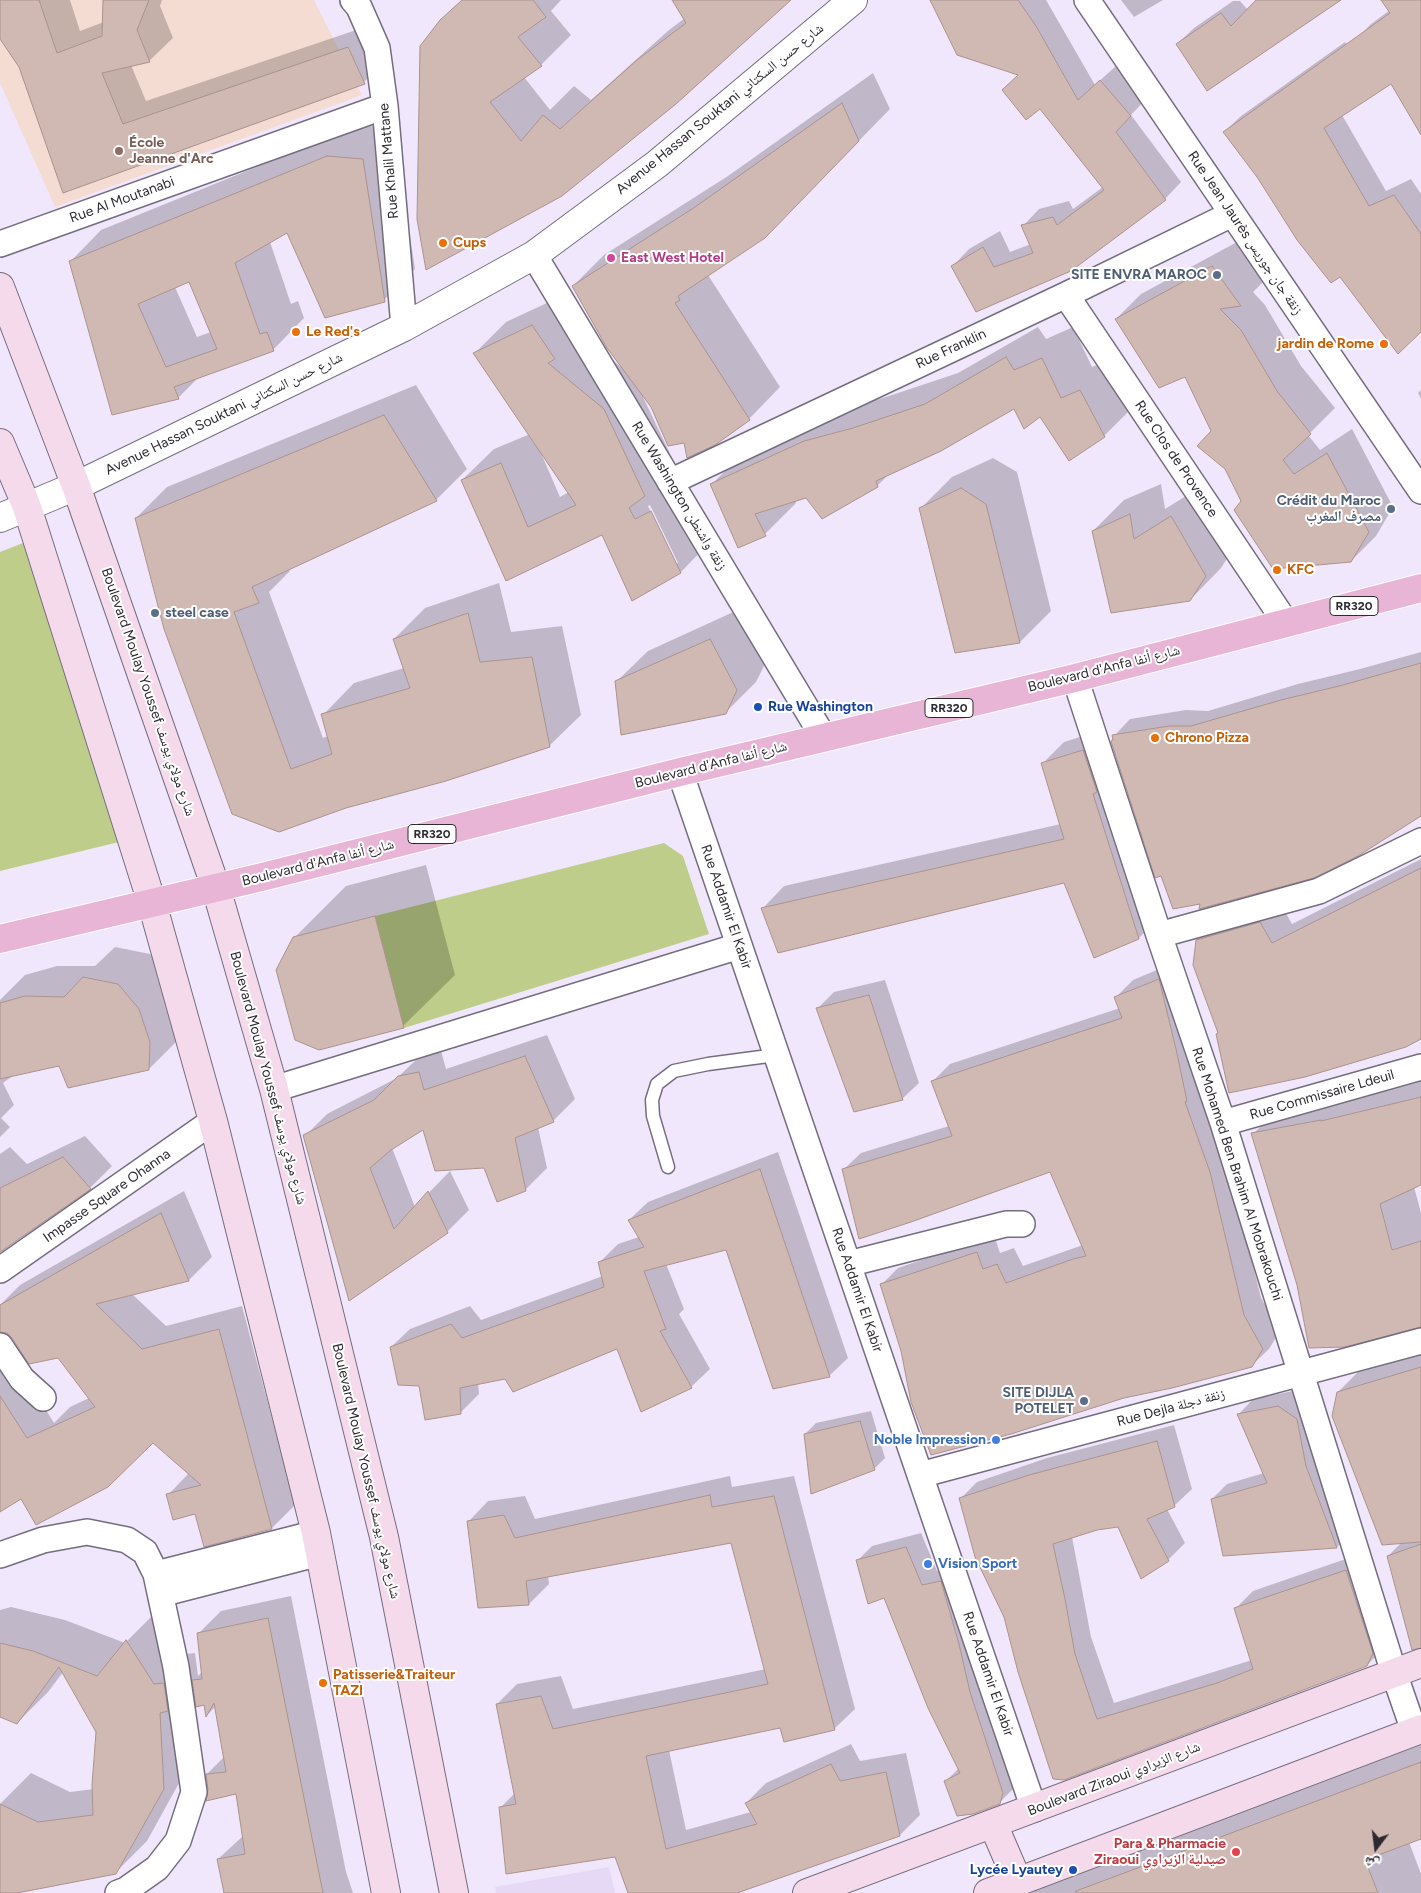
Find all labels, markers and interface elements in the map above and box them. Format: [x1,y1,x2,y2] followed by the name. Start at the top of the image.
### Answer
[613,20,827,198] street label: Avenue Hassan Souktani شارع حسن السكتاني
[376,102,402,220] street label: Rue Khalil Mattane
[129,135,214,168] place label: École Jeanne d'Arc
[113,145,125,157] marker: École Jeanne d'Arc
[1184,148,1306,318] street label: Rue Jean Jaurès زنقة جان جوريس
[67,173,177,227] street label: Rue Al Moutanabi
[453,235,486,251] place label: Cups
[437,237,449,249] marker: Cups
[621,250,724,266] place label: East West Hotel
[605,252,617,264] marker: East West Hotel
[1071,267,1207,283] place label: SITE ENVRA MAROC
[1211,269,1223,281] marker: SITE ENVRA MAROC
[306,324,360,340] place label: Le Red's
[913,325,989,373] street label: Rue Franklin
[290,326,302,338] marker: Le Red's
[1277,336,1374,352] place label: jardin de Rome
[1378,338,1390,350] marker: jardin de Rome
[103,349,345,479] street label: Avenue Hassan Souktani شارع حسن السكتاني
[1131,398,1221,520] street label: Rue Clos de Provence
[628,419,730,573] street label: Rue Washington زنقة واشنطن
[1277,493,1381,526] place label: Crédit du Maroc مصرف المغرب
[1385,503,1397,515] marker: Crédit du Maroc مصرف المغرب
[1287,562,1314,578] place label: KFC
[1271,564,1283,576] marker: KFC
[97,566,199,818] street label: Boulevard Moulay Youssef شارع مولاي يوسف
[1330,596,1378,616] road number: RR320
[165,605,229,621] place label: steel case
[149,607,161,619] marker: steel case
[1026,642,1182,696] street label: Boulevard d'Anfa شارع أنفا
[925,698,973,718] road number: RR320
[768,699,873,715] place label: Rue Washington
[752,701,764,713] marker: Rue Washington
[1165,730,1249,746] place label: Chrono Pizza
[1149,732,1161,744] marker: Chrono Pizza
[633,738,789,792] street label: Boulevard d'Anfa شارع أنفا
[408,824,456,844] road number: RR320
[240,836,396,890] street label: Boulevard d'Anfa شارع أنفا
[697,843,755,971] street label: Rue Addamir El Kabir
[226,949,310,1207] street label: Boulevard Moulay Youssef شارع مولاي يوسف
[1188,1045,1286,1303] street label: Rue Mohamed Ben Brahim Al Mobrakouchi
[1248,1066,1396,1124] street label: Rue Commissaire Ldeuil
[40,1146,174,1246] street label: Impasse Square Ohanna
[828,1226,886,1354] street label: Rue Addamir El Kabir
[328,1342,404,1600] street label: Boulevard Moulay Youssef شارع مولاي يوسف
[1003,1385,1074,1418] place label: SITE DIJLA POTELET
[1115,1385,1227,1431] street label: Rue Dejla زنقة دجلة
[1078,1395,1090,1407] marker: SITE DIJLA POTELET
[874,1432,986,1448] place label: Noble Impression
[990,1434,1002,1446] marker: Noble Impression
[938,1556,1017,1572] place label: Vision Sport
[922,1558,934,1570] marker: Vision Sport
[959,1610,1017,1738] street label: Rue Addamir El Kabir
[333,1667,455,1700] place label: Patisserie&Traiteur TAZI
[317,1677,329,1689] marker: Patisserie&Traiteur TAZI
[1025,1738,1203,1820] street label: Boulevard Ziraoui شارع الزيراوي
[1351,1823,1401,1873] north arrow
[1094,1836,1226,1868] place label: Para & Pharmacie Ziraoui صيدلية الزيراوي
[1230,1846,1242,1858] marker: Para & Pharmacie Ziraoui صيدلية الزيراوي
[1363,1853,1381,1873] text: ش
[970,1862,1063,1878] place label: Lycée Lyautey
[1067,1864,1079,1876] marker: Lycée Lyautey

